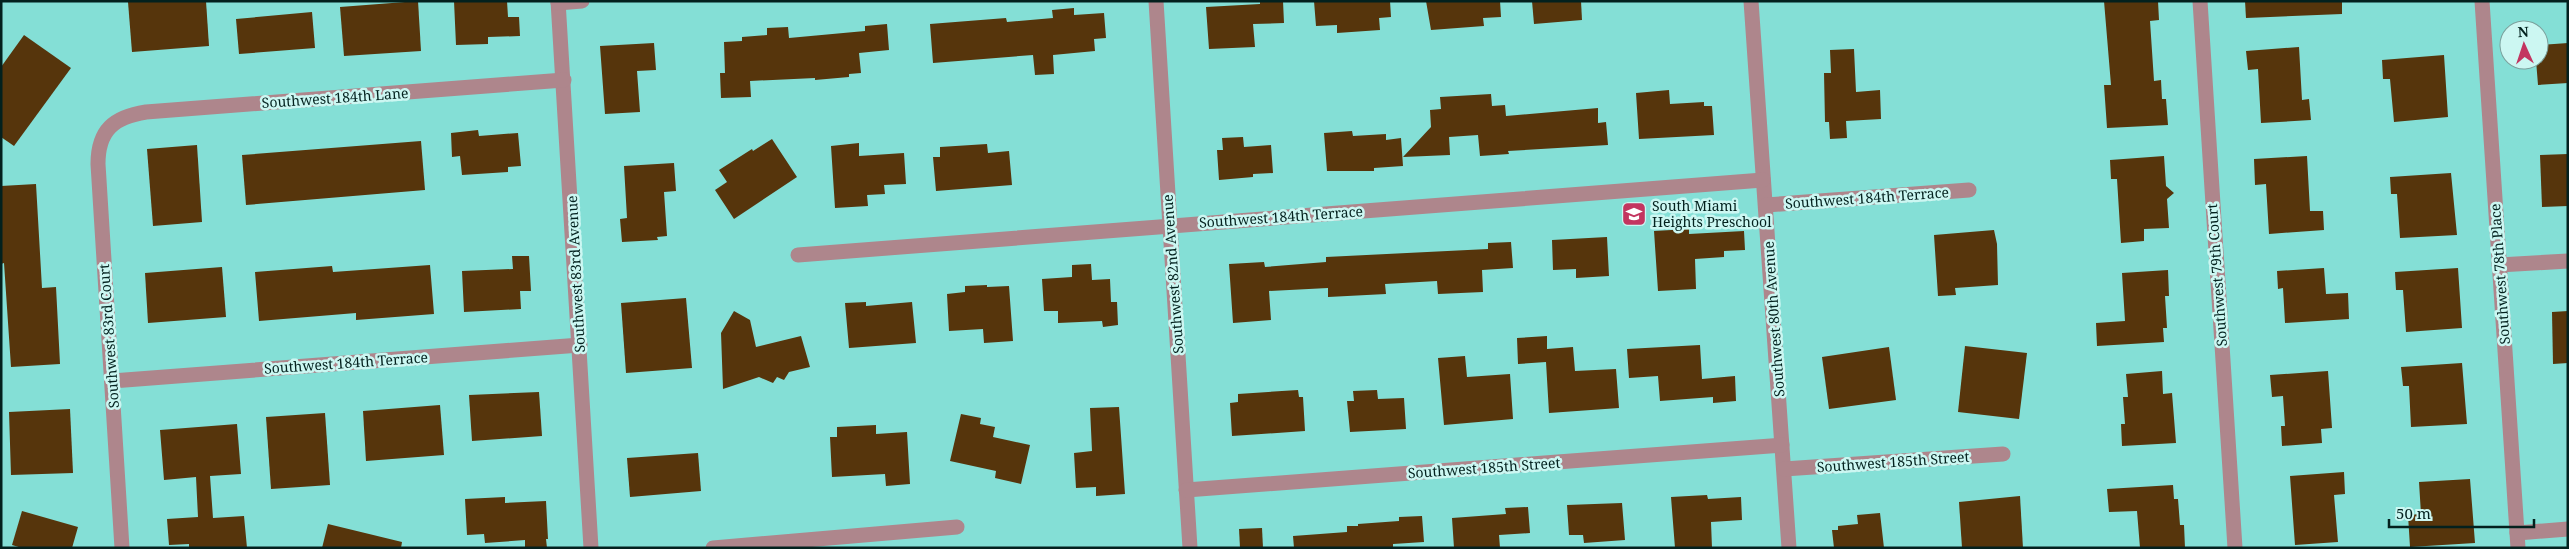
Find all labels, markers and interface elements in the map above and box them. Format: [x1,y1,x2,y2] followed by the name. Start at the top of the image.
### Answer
[2499,20,2549,70] north arrow
[2517,22,2529,41] text: N
[261,83,409,112] street label: Southwest 184th Lane
[1784,182,1950,213] street label: Southwest 184th Terrace
[1157,194,1188,354] street label: Southwest 82nd Avenue
[562,195,589,353] street label: Southwest 83rd Avenue
[1652,196,1772,231] place label: South Miami Heights Preschool
[1198,201,1364,232] street label: Southwest 184th Terrace
[1621,201,1647,227] school or university icon: South Miami Heights Preschool
[2202,203,2231,347] street label: Southwest 79th Court
[2485,203,2514,345] street label: Southwest 78th Place
[1759,241,1788,398] street label: Southwest 80th Avenue
[94,263,123,409] street label: Southwest 83rd Court
[263,347,429,378] street label: Southwest 184th Terrace
[1816,447,1970,476] street label: Southwest 185th Street
[1407,453,1561,482] street label: Southwest 185th Street
[2389,496,2534,528] scale bar
[2396,503,2431,523] text: 50 m

